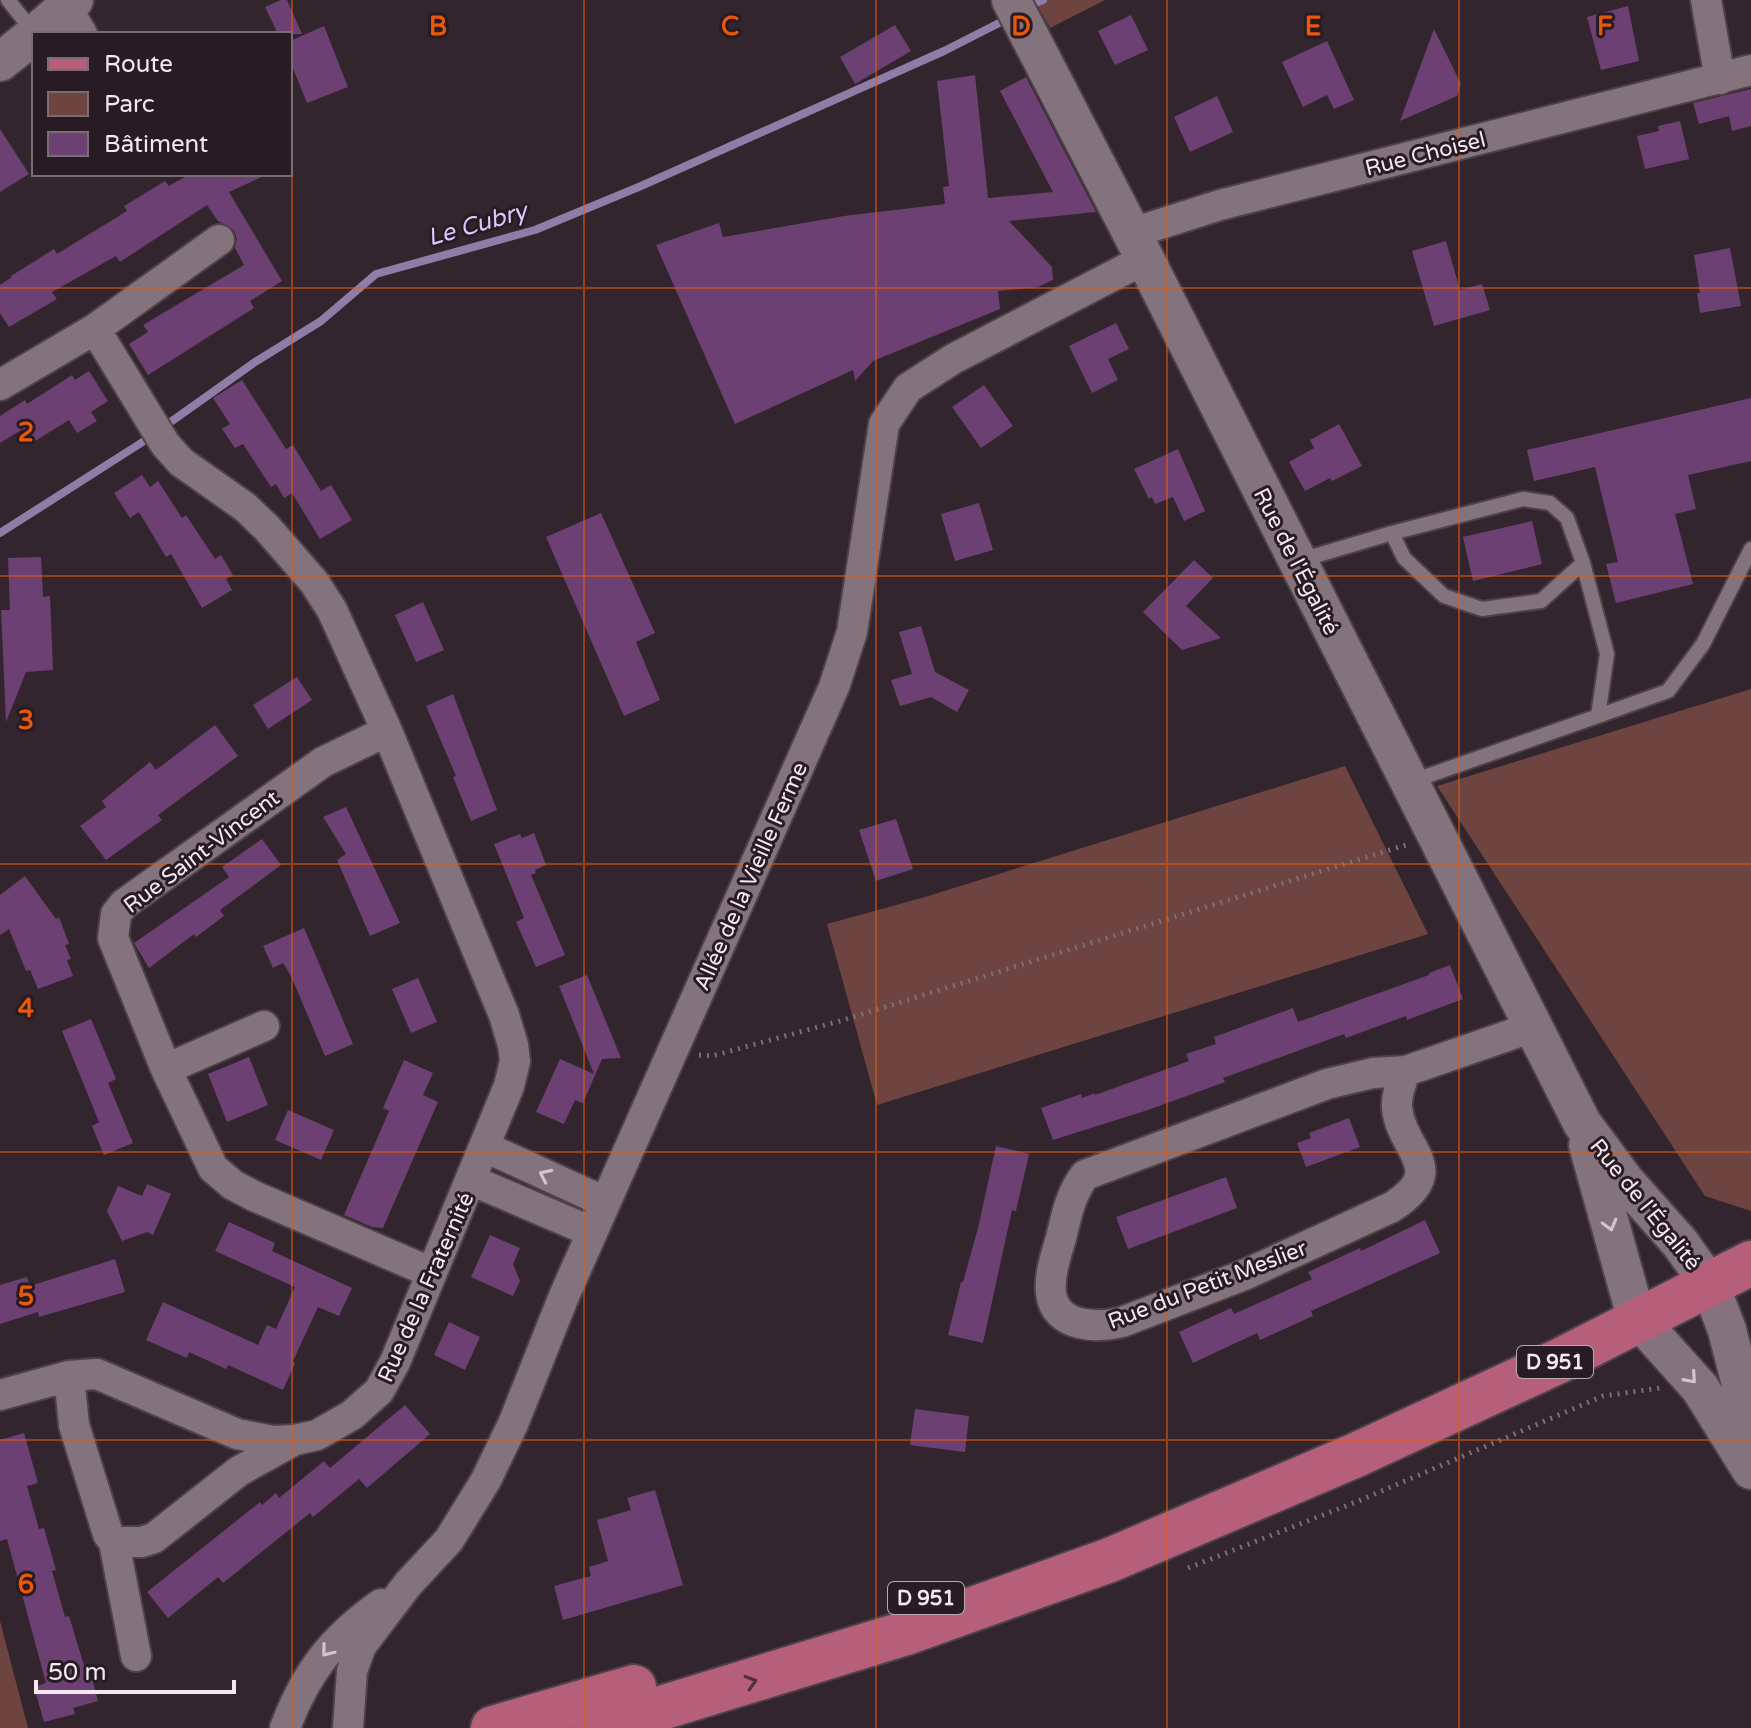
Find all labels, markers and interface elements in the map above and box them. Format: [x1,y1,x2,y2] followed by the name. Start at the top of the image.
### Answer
[429,11,447,42] text: B
[721,11,739,42] text: C
[1011,11,1031,42] text: D
[1305,11,1321,42] text: E
[1597,11,1613,42] text: F
[32,32,292,176] legend
[104,50,173,79] text: Route
[104,90,155,119] text: Parc
[1362,126,1488,181] street label: Rue Choisel
[104,130,208,159] text: Bâtiment
[424,196,533,252] water label: Le Cubry
[18,417,34,448] text: 2
[1248,483,1345,639] street label: Rue de l'Égalité
[18,705,34,736] text: 3
[689,758,813,995] street label: Allée de la Vieille Ferme
[119,785,284,919] street label: Rue Saint-Vincent
[18,993,34,1024] text: 4
[1584,1133,1707,1275] street label: Rue de l'Égalité
[539,1168,553,1184] one-way arrow
[372,1189,479,1386] street label: Rue de la Fraternité
[1601,1218,1618,1232] one-way arrow
[1104,1235,1311,1335] street label: Rue du Petit Meslier
[18,1281,34,1312] text: 5
[1517,1346,1593,1378] road number: D 951
[1681,1369,1696,1384] one-way arrow
[18,1569,34,1600] text: 6
[888,1582,964,1614] road number: D 951
[322,1642,337,1656] one-way arrow
[36,1644,234,1694] scale bar
[48,1658,106,1687] text: 50 m
[743,1675,757,1691] one-way arrow

